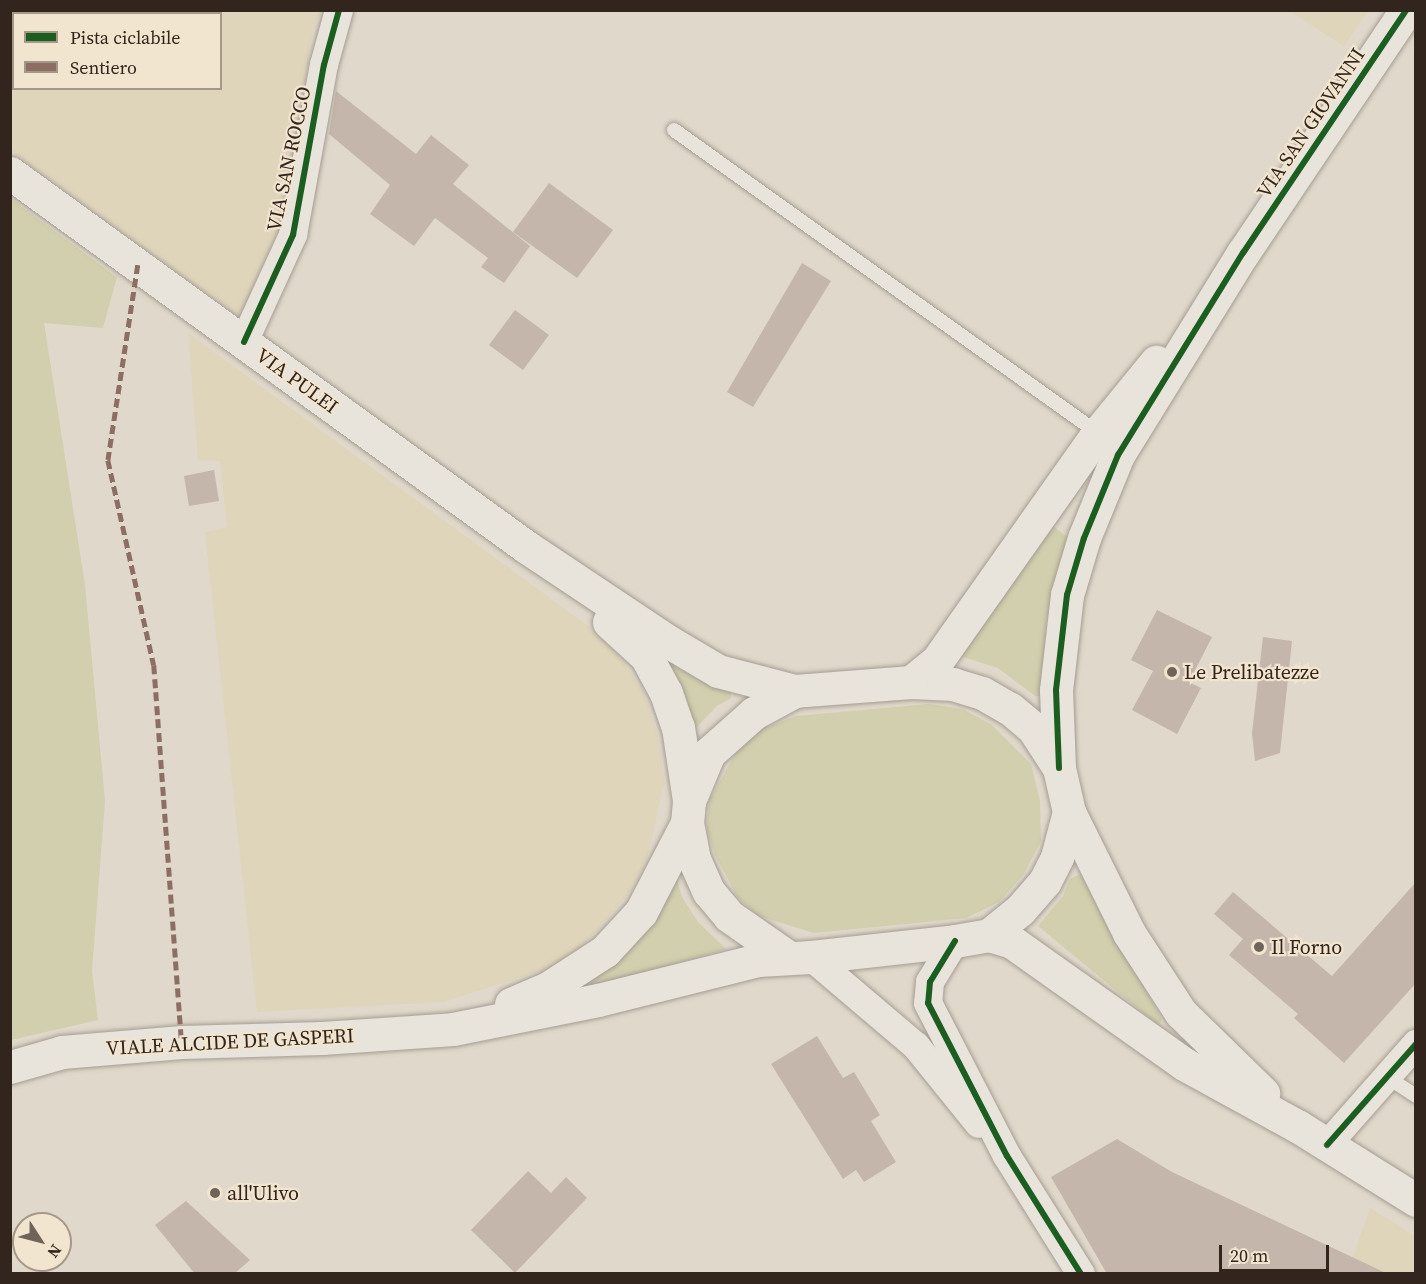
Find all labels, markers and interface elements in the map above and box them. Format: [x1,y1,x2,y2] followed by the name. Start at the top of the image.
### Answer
[12,12,222,90] legend
[70,25,181,50] text: Pista ciclabile
[1252,43,1370,203] street label: VIA SAN GIOVANNI
[70,55,137,80] text: Sentiero
[262,84,316,234] street label: VIA SAN ROCCO
[251,343,343,419] street label: VIA PULEI
[1184,660,1319,684] place label: Le Prelibatezze
[1165,665,1179,679] marker: Le Prelibatezze
[1271,935,1342,959] place label: Il Forno
[1252,940,1266,954] marker: Il Forno
[105,1024,355,1060] street label: VIALE ALCIDE DE GASPERI
[227,1181,299,1205] place label: all'Ulivo
[208,1186,222,1200] marker: all'Ulivo
[12,1212,72,1272] north arrow
[1222,1233,1332,1271] scale bar
[43,1240,67,1263] text: N
[1230,1243,1268,1268] text: 20 m

